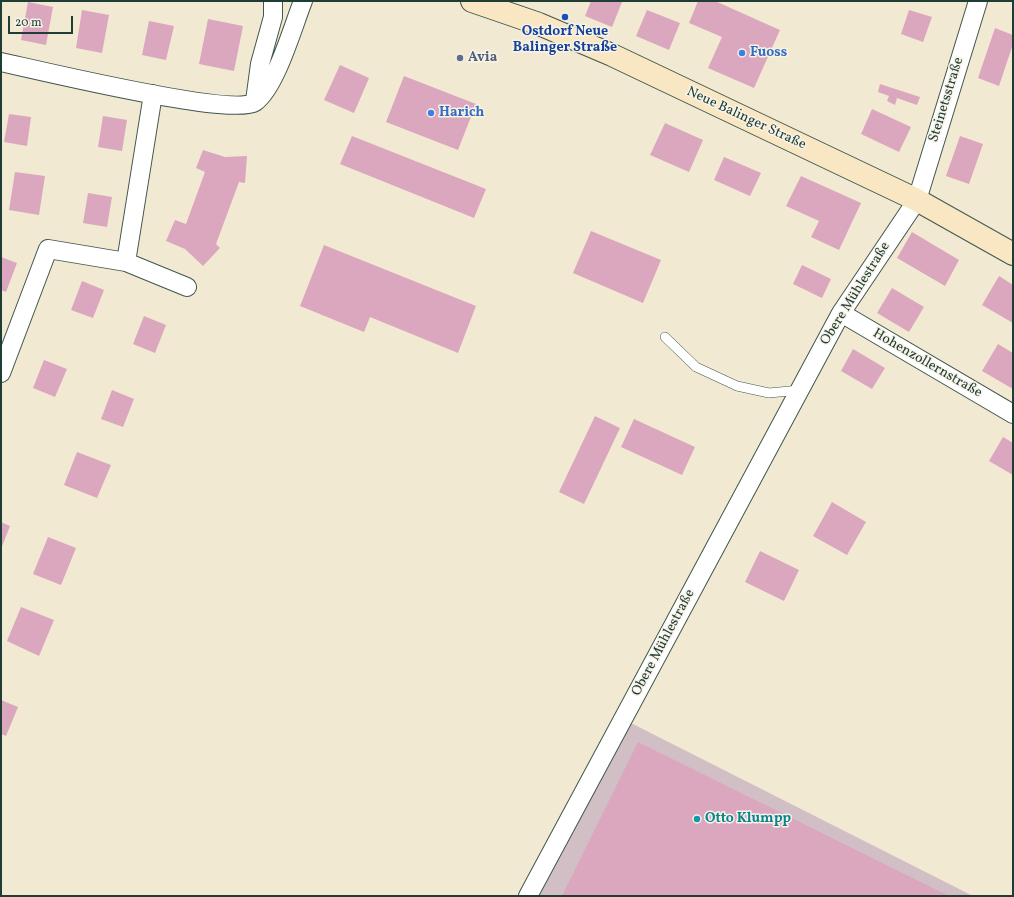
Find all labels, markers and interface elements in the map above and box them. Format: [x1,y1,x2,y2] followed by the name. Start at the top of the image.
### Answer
[10,8,75,34] scale bar
[560,12,570,22] marker: Ostdorf Neue Balinger Straße
[15,15,42,31] text: 20 m
[513,24,617,56] place label: Ostdorf Neue Balinger Straße
[750,45,787,61] place label: Fuoss
[737,48,747,58] marker: Fuoss
[468,50,497,66] place label: Avia
[455,53,465,63] marker: Avia
[926,55,968,145] street label: Steinetsstraße
[684,84,808,154] street label: Neue Balinger Straße
[439,105,484,121] place label: Harich
[426,108,436,118] marker: Harich
[818,239,894,349] street label: Obere Mühlestraße
[869,326,985,402] street label: Hohenzollernstraße
[629,587,699,699] street label: Obere Mühlestraße
[705,811,791,827] place label: Otto Klumpp
[692,814,702,824] marker: Otto Klumpp

